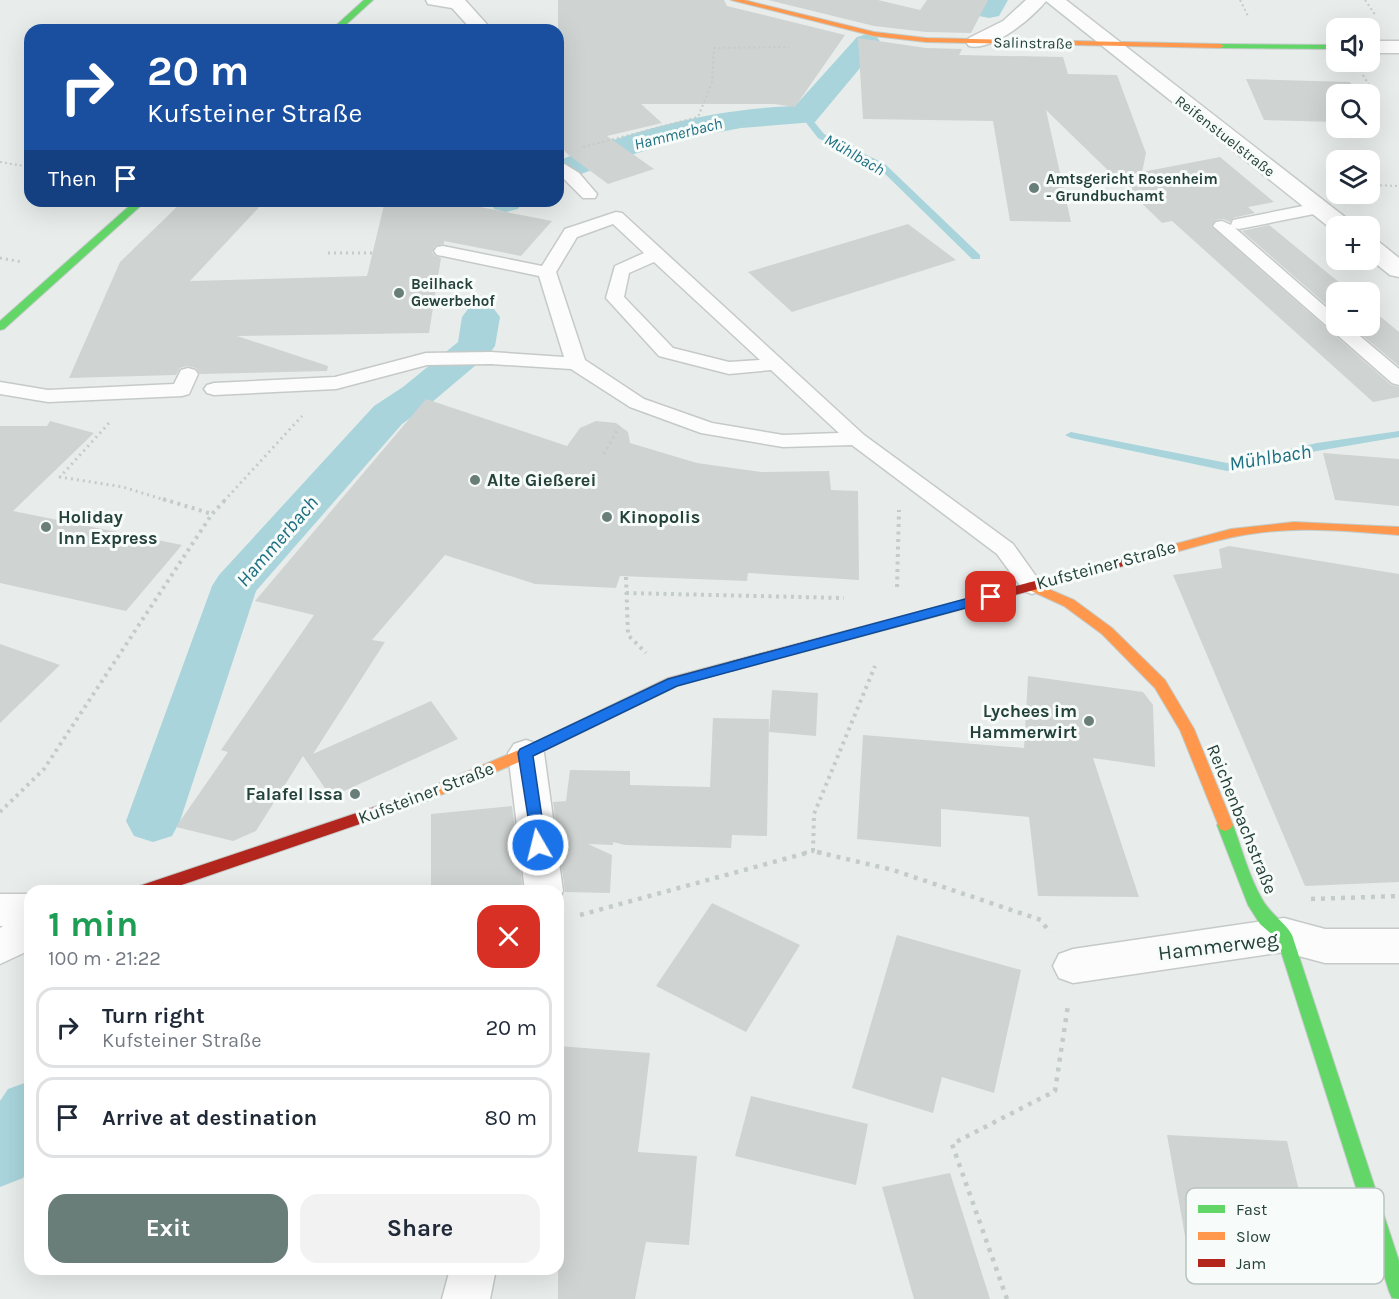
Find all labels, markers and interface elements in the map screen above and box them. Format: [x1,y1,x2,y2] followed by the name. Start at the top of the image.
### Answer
[1326,18,1380,336] map controls
[1326,18,1380,72] button: sound
[993,33,1073,53] street label: Salinstraße
[147,46,249,96] text: 20 m
[48,48,126,126] icon: right
[1326,84,1380,138] button: search
[1171,91,1279,181] street label: Reifenstuelstraße
[147,97,362,129] text: Kufsteiner Straße
[632,113,724,154] water label: Hammerbach
[821,130,888,179] water label: Mühlbach
[1326,150,1380,204] button: layers
[109,162,142,195] icon: arrive
[48,166,97,192] text: Then
[1046,170,1218,205] place label: Amtsgericht Rosenheim - Grundbuchamt
[1027,181,1041,195] marker: Amtsgericht Rosenheim - Grundbuchamt
[1326,216,1380,270] button: +
[411,275,495,310] place label: Beilhack Gewerbehof
[1326,282,1380,336] button: −
[392,286,406,300] marker: Beilhack Gewerbehof
[1227,440,1313,475] water label: Mühlbach
[487,469,596,491] place label: Alte Gießerei
[468,473,482,487] marker: Alte Gießerei
[232,491,323,591] water label: Hammerbach
[58,506,158,549] place label: Holiday Inn Express
[619,506,700,528] place label: Kinopolis
[600,510,614,524] marker: Kinopolis
[39,520,53,534] marker: Holiday Inn Express
[1034,536,1178,594] street label: Kufsteiner Straße
[965,571,1016,622] pin
[974,580,1007,613] icon: arrive
[969,700,1077,743] place label: Lychees im Hammerwirt
[1082,714,1096,728] marker: Lychees im Hammerwirt
[1202,741,1282,897] street label: Reichenbachstraße
[355,757,497,829] street label: Kufsteiner Straße
[246,783,343,805] place label: Falafel Issa
[348,787,362,801] marker: Falafel Issa
[506,813,570,877] position arrow
[48,903,138,945] text: 1 min
[477,905,540,968] button: close
[1156,927,1280,965] street label: Hammerweg
[48,947,161,970] text: 100 m · 21:22
[102,1003,205,1029] text: Turn right
[51,1011,84,1044] icon: right
[485,1015,537,1041] text: 20 m
[102,1029,262,1052] text: Kufsteiner Straße
[51,1101,84,1134] icon: arrive
[102,1105,317,1131] text: Arrive at destination
[485,1105,537,1131] text: 80 m
[1186,1188,1384,1284] legend
[48,1194,288,1263] button: Exit
[300,1194,540,1263] button: Share
[1236,1200,1267,1219] text: Fast
[1236,1227,1271,1246] text: Slow
[1236,1254,1266,1273] text: Jam

